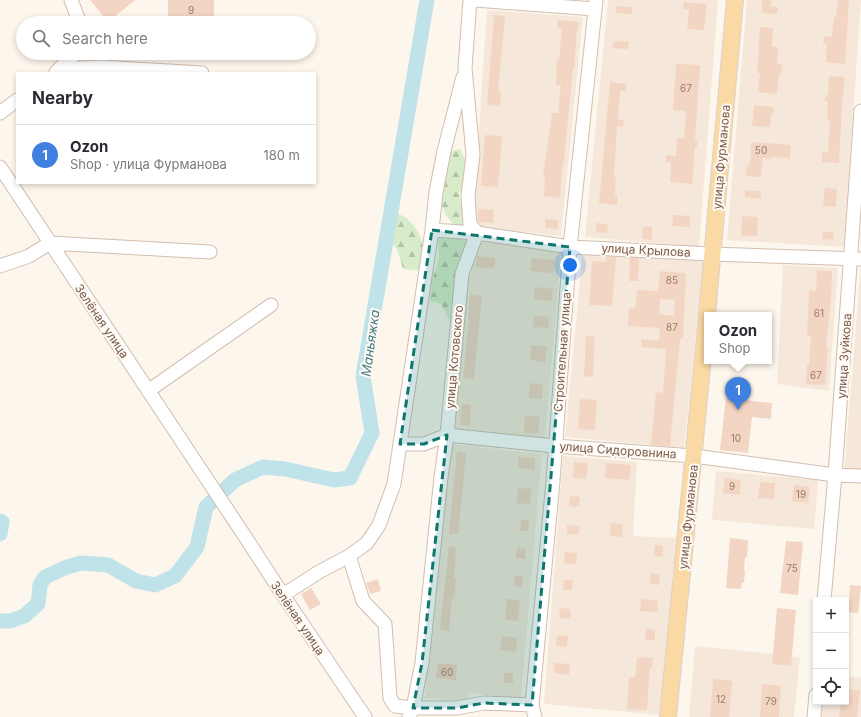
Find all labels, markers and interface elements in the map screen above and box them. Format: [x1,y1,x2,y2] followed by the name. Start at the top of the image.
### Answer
[188,4,194,16] house number: 9
[16,16,316,60] search box
[30,27,52,49] icon: search
[62,29,148,48] text: Search here
[680,82,692,94] house number: 67
[32,88,93,108] text: Nearby
[709,104,733,210] street label: улица Фурманова
[70,137,108,156] text: Ozon
[755,144,767,156] house number: 50
[42,147,48,163] text: 1
[263,147,300,163] text: 180 m
[70,156,227,172] text: Shop · улица Фурманова
[601,240,691,260] street label: улица Крылова
[560,255,580,275] your location
[666,274,678,286] house number: 85
[72,281,132,361] street label: Зелёная улица
[550,292,574,412] street label: Строительная улица
[442,304,466,410] street label: улица Котовского
[814,307,824,319] house number: 61
[357,308,383,377] water label: Маньяжка
[704,312,772,364] popup
[834,313,854,399] street label: улица Зуйкова
[666,321,678,333] house number: 87
[719,321,757,340] text: Ozon
[719,340,751,356] text: Shop
[810,369,822,381] house number: 67
[725,377,751,410] pin: 1
[731,432,741,444] house number: 10
[559,438,677,462] street label: улица Сидоровнина
[675,464,701,570] street label: улица Фурманова
[729,480,735,492] house number: 9
[796,488,806,500] house number: 19
[786,562,798,574] house number: 75
[268,578,328,658] street label: Зелёная улица
[813,597,849,705] map controls
[813,597,849,633] button: +
[813,633,849,669] button: −
[441,666,453,678] house number: 60
[813,669,849,705] button: locate
[716,693,726,705] house number: 12
[765,695,777,707] house number: 79

